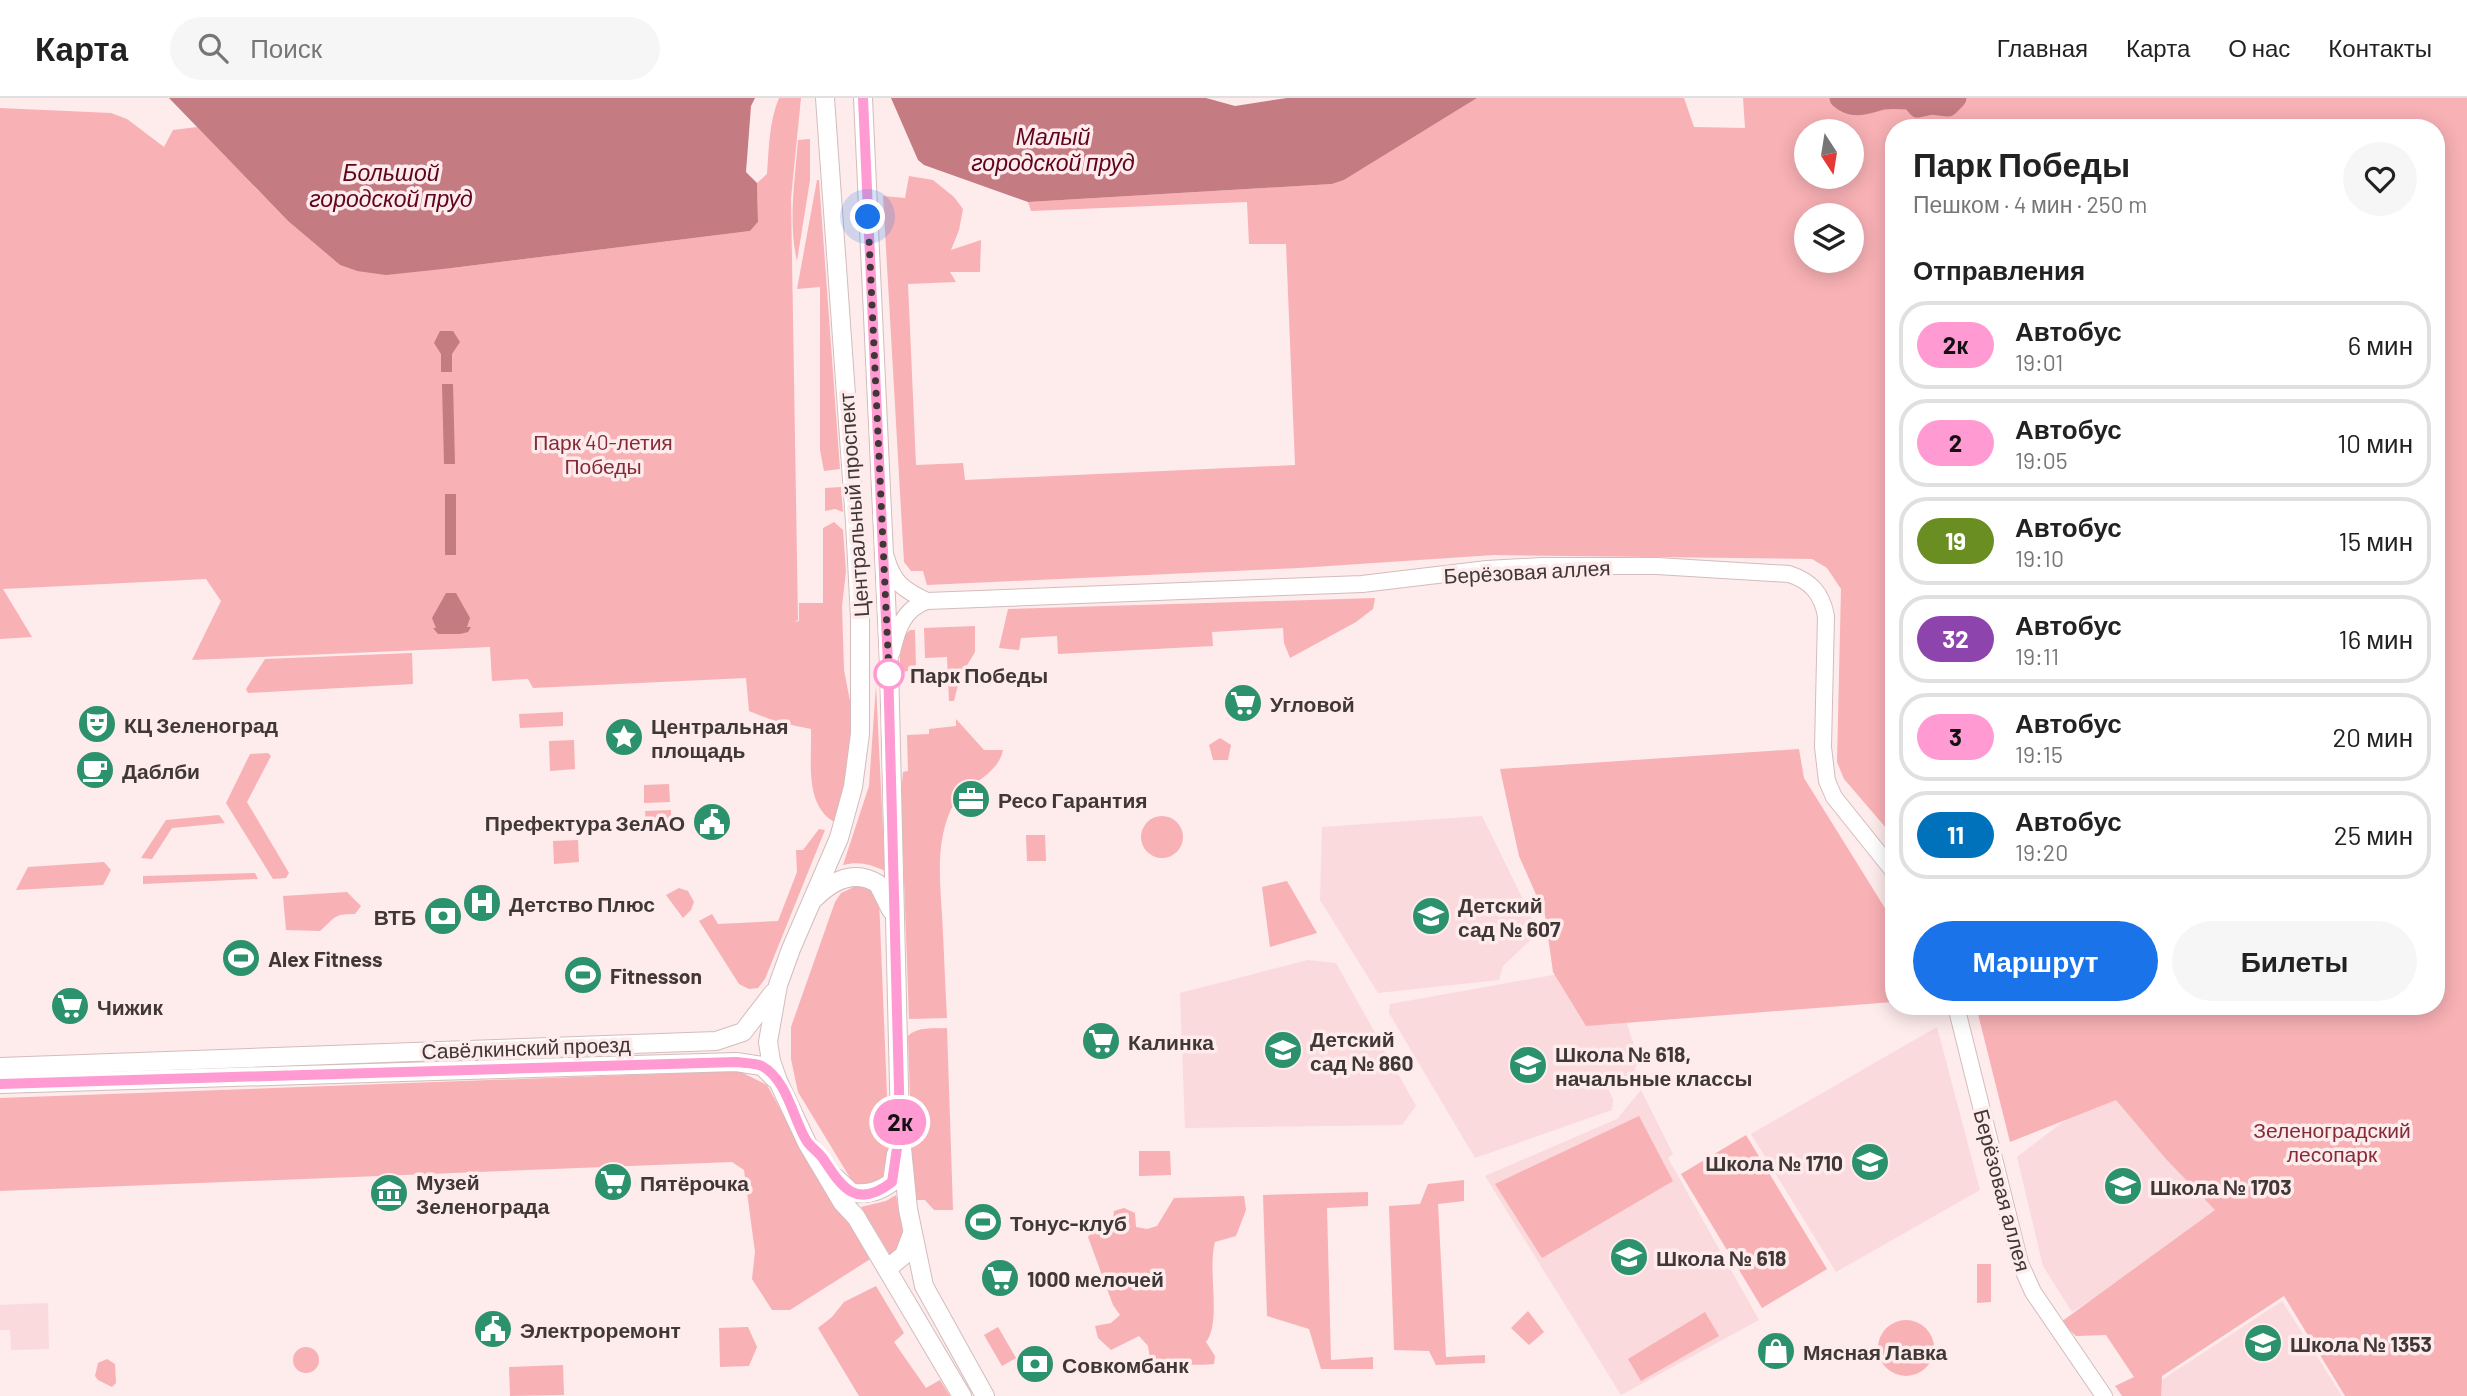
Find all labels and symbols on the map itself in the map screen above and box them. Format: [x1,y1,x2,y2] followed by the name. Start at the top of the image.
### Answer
[1794,119,1864,189] north arrow
[971,122,1135,176] water label: Малый городской пруд
[309,158,473,212] water label: Большой городской пруд
[850,199,885,234] your location
[833,392,873,618] street label: Центральный проспект
[533,429,673,478] park label: Парк 40-летия Победы
[1443,554,1611,588] street label: Берёзовая аллея
[874,659,904,689] marker: Парк Победы
[910,662,1048,687] place label: Парк Победы
[1222,682,1264,724] supermarket icon: Угловой
[1270,691,1355,716] place label: Угловой
[76,703,118,745] theatre icon: КЦ Зеленоград
[124,712,278,737] place label: КЦ Зеленоград
[651,713,789,762] place label: Центральная площадь
[603,716,645,758] place icon: Центральная площадь
[74,749,116,791] cafe icon: Даблби
[122,758,200,783] place label: Даблби
[950,778,992,820] office icon: Ресо Гарантия
[998,787,1148,812] place label: Ресо Гарантия
[691,801,733,843] public building icon: Префектура ЗелАО
[485,810,685,835] place label: Префектура ЗелАО
[461,882,503,924] hospital icon: Детство Плюс
[509,891,655,916] place label: Детство Плюс
[1458,892,1561,941] place label: Детский сад № 607
[422,895,464,937] bank icon: ВТБ
[1410,895,1452,937] school or university icon: Детский сад № 607
[374,904,416,929] place label: ВТБ
[220,937,262,979] sports icon: Alex Fitness
[268,946,382,971] place label: Alex Fitness
[562,954,604,996] sports icon: Fitnesson
[610,963,702,988] place label: Fitnesson
[49,985,91,1027] supermarket icon: Чижик
[97,994,163,1019] place label: Чижик
[1080,1020,1122,1062] supermarket icon: Калинка
[1310,1026,1413,1075] place label: Детский сад № 860
[1128,1029,1214,1054] place label: Калинка
[1262,1029,1304,1071] school or university icon: Детский сад № 860
[421,1031,631,1063] street label: Савёлкинский проезд
[1555,1041,1753,1090] place label: Школа № 618, начальные классы
[1507,1044,1549,1086] school or university icon: Школа № 618, начальные классы
[869,1099,932,1145] line badge: 2к
[1969,1106,2037,1274] street label: Берёзовая аллея
[2253,1117,2411,1166] park label: Зеленоградский лесопарк
[1849,1141,1891,1183] school or university icon: Школа № 1710
[1705,1150,1843,1175] place label: Школа № 1710
[592,1161,634,1203] supermarket icon: Пятёрочка
[2102,1165,2144,1207] school or university icon: Школа № 1703
[416,1169,550,1218] place label: Музей Зеленограда
[640,1170,749,1195] place label: Пятёрочка
[368,1172,410,1214] museum icon: Музей Зеленограда
[2150,1174,2292,1199] place label: Школа № 1703
[962,1201,1004,1243] sports icon: Тонус-клуб
[1010,1210,1127,1235] place label: Тонус-клуб
[1608,1236,1650,1278] school or university icon: Школа № 618
[1656,1245,1786,1270] place label: Школа № 618
[979,1257,1021,1299] supermarket icon: 1000 мелочей
[1027,1266,1164,1291] place label: 1000 мелочей
[472,1308,514,1350] public building icon: Электроремонт
[520,1317,681,1342] place label: Электроремонт
[2242,1322,2284,1364] school or university icon: Школа № 1353
[1755,1330,1797,1372] shop icon: Мясная Лавка
[2290,1331,2432,1356] place label: Школа № 1353
[1803,1339,1948,1364] place label: Мясная Лавка
[1014,1343,1056,1385] bank icon: Совкомбанк
[1062,1352,1189,1377] place label: Совкомбанк

